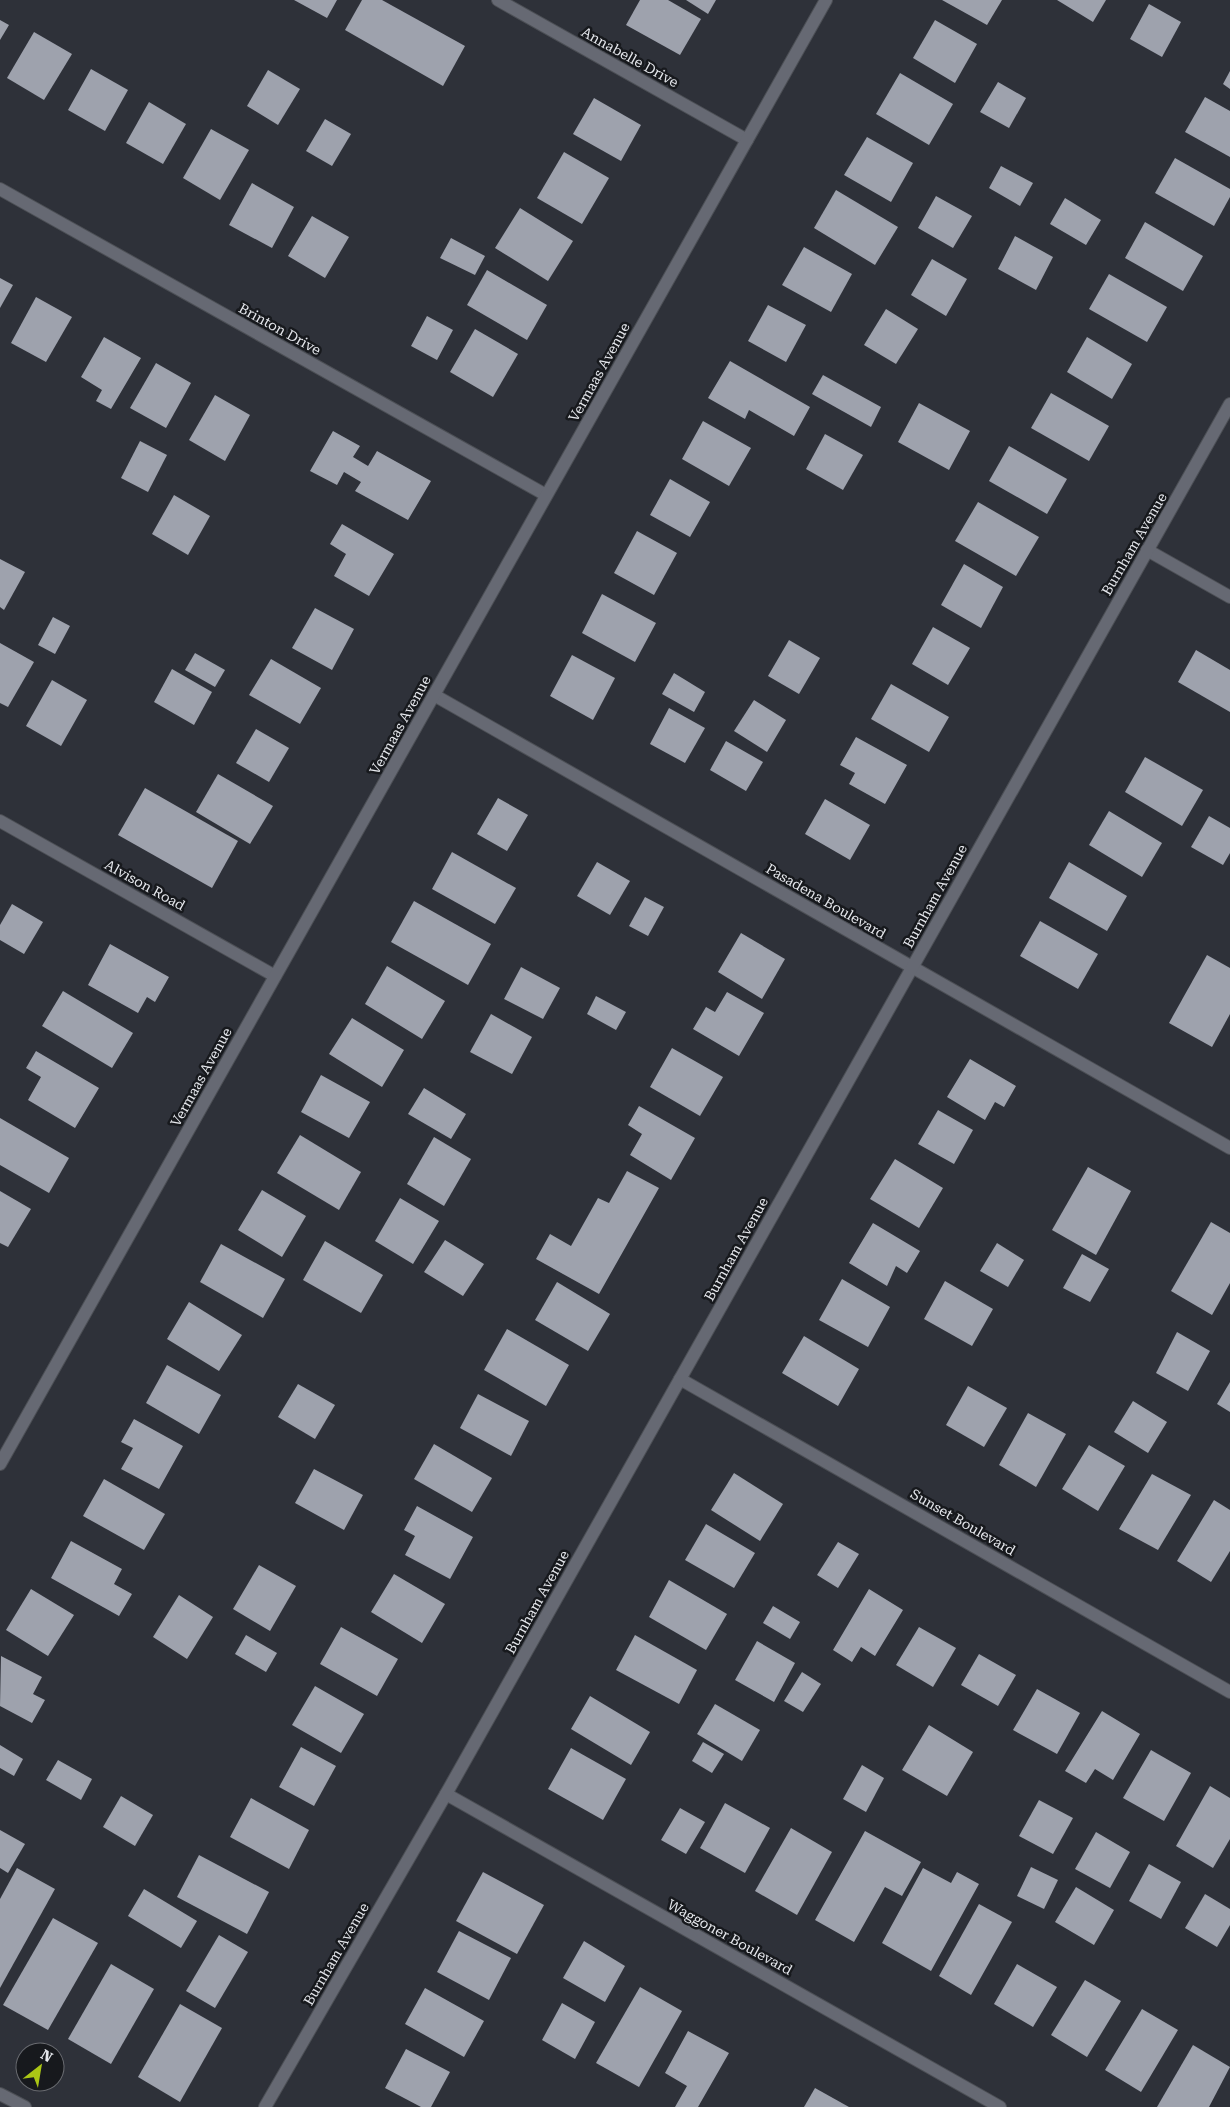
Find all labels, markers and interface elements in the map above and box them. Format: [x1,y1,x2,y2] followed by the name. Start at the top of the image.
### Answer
[579,24,682,90] street label: Annabelle Drive
[236,300,324,358] street label: Brinton Drive
[565,319,633,424] street label: Vermaas Avenue
[1098,490,1170,598] street label: Burnham Avenue
[366,672,434,777] street label: Vermaas Avenue
[900,841,970,950] street label: Burnham Avenue
[102,856,188,914] street label: Alvison Road
[763,860,889,942] street label: Pasadena Boulevard
[167,1024,235,1129] street label: Vermaas Avenue
[701,1194,771,1303] street label: Burnham Avenue
[908,1486,1018,1558] street label: Sunset Boulevard
[502,1547,572,1656] street label: Burnham Avenue
[665,1896,795,1978] street label: Waggoner Boulevard
[300,1900,372,2008] street label: Burnham Avenue
[15,2042,65,2092] north arrow
[38,2046,56,2066] text: N

